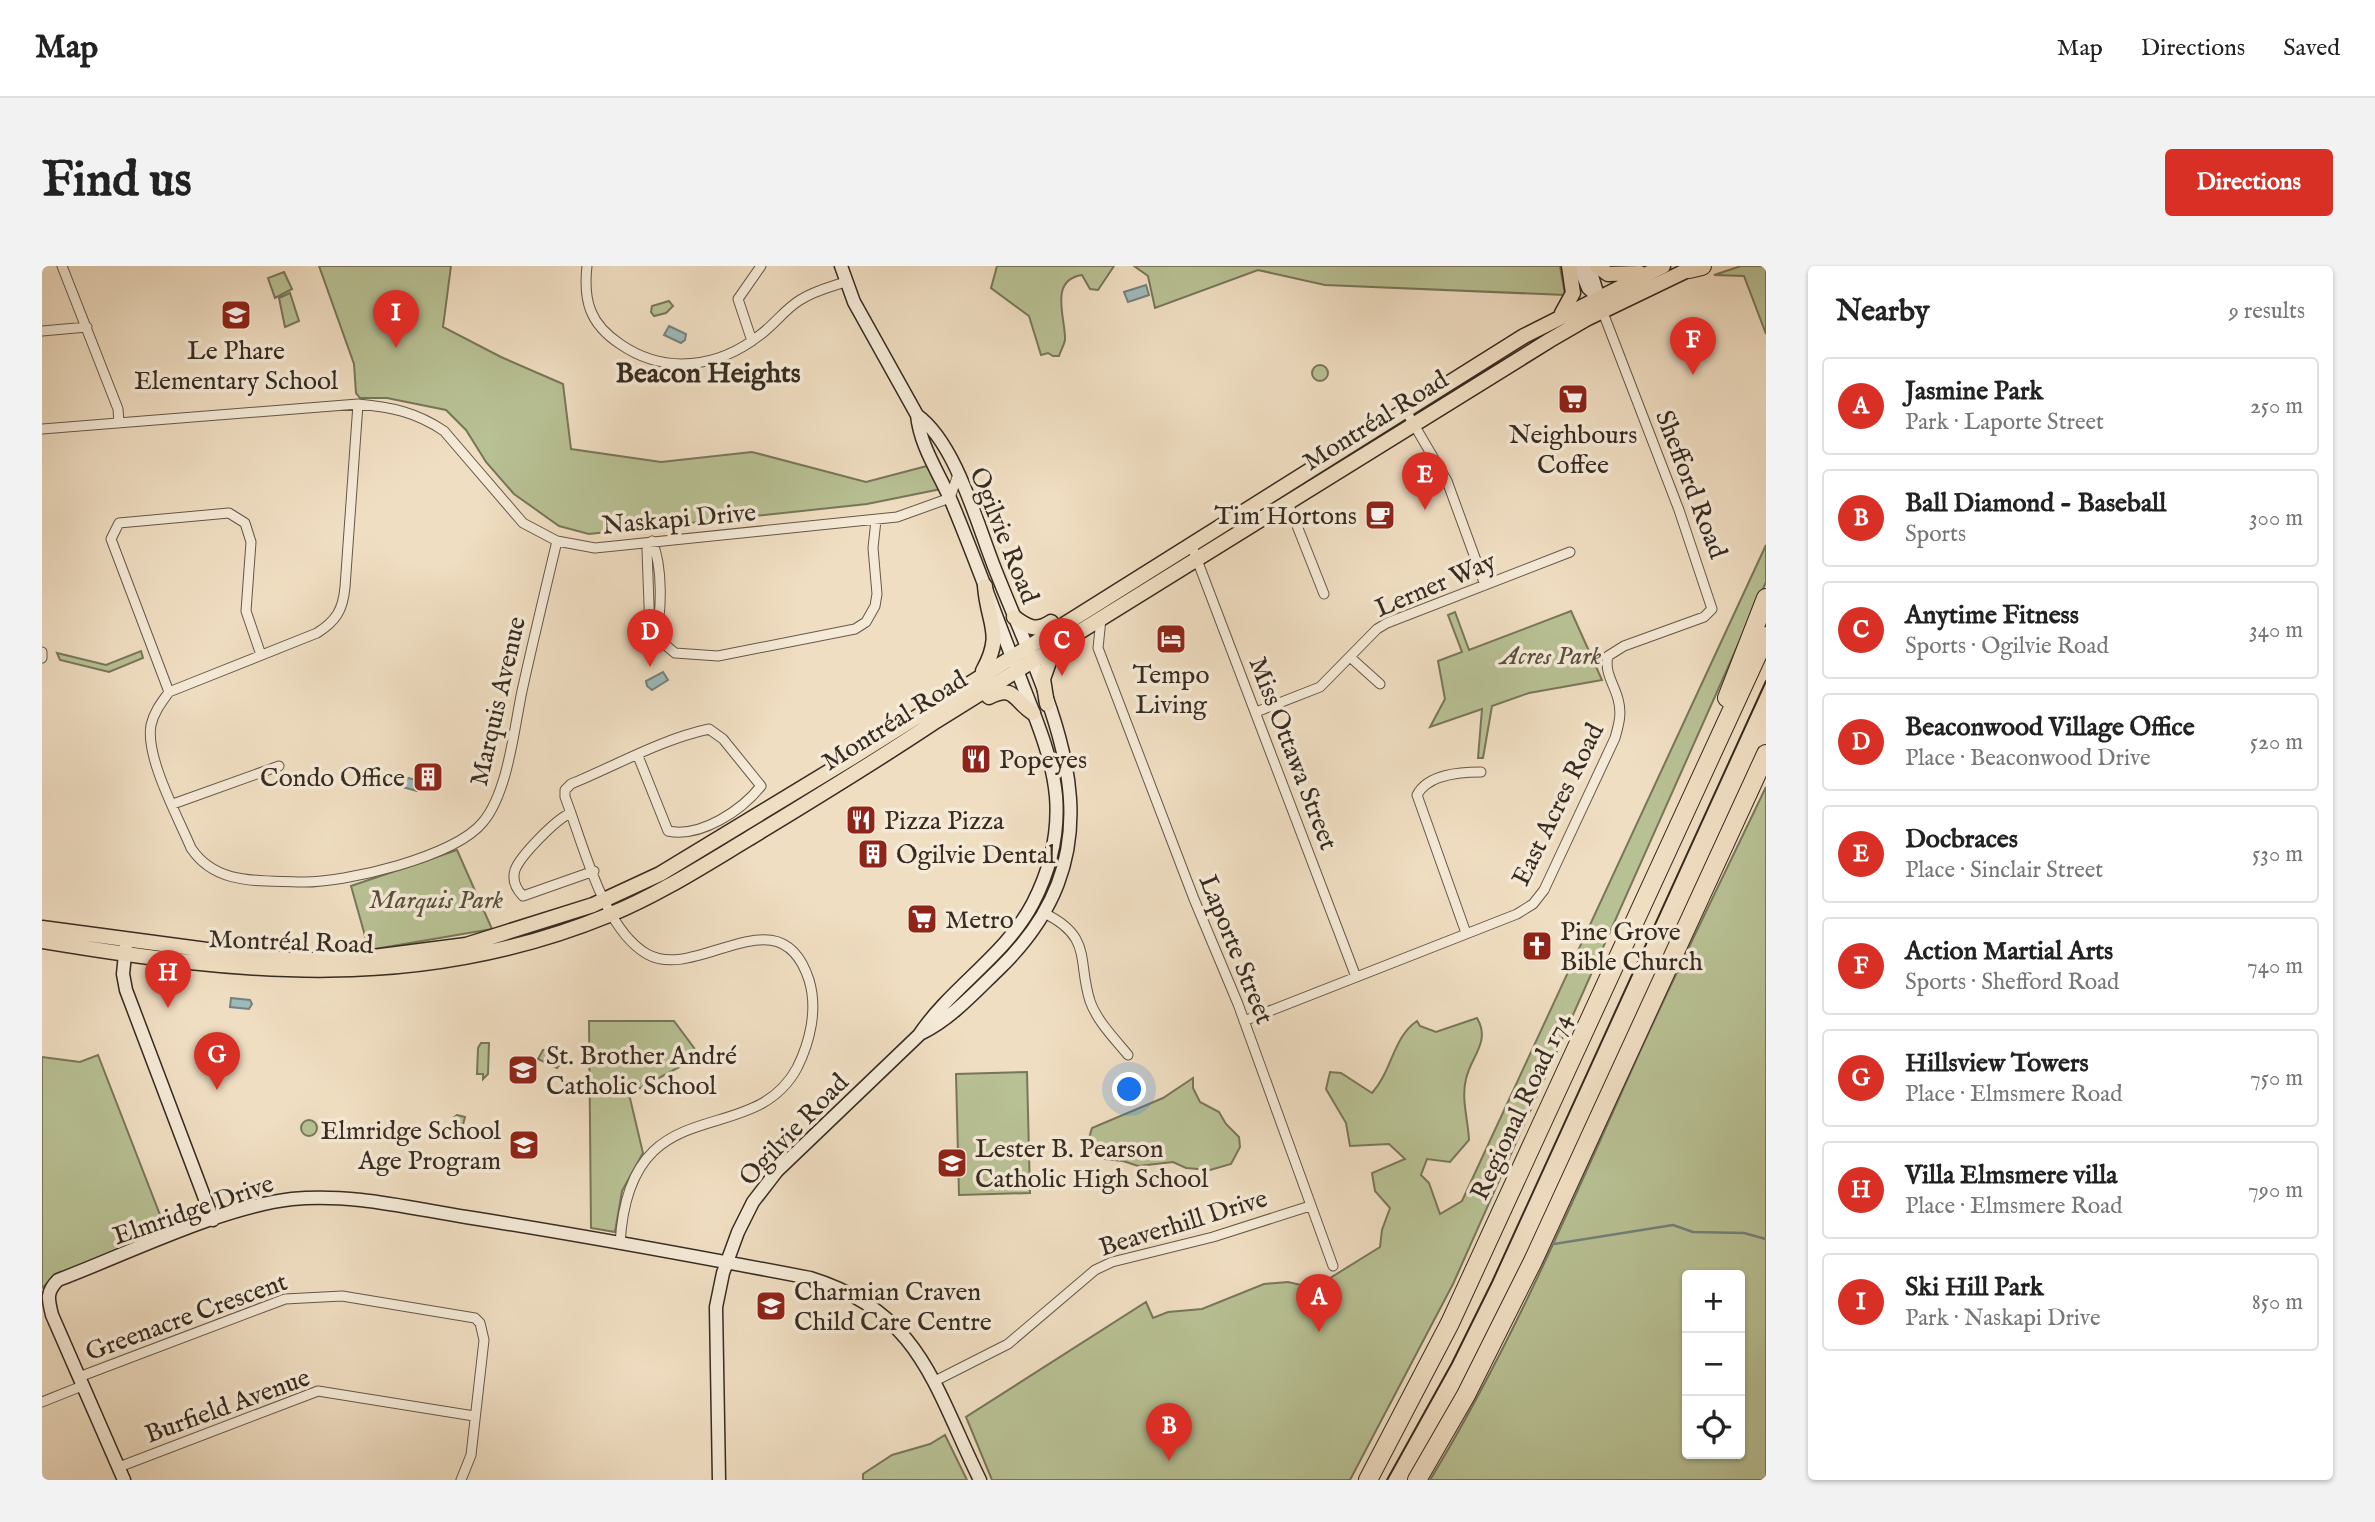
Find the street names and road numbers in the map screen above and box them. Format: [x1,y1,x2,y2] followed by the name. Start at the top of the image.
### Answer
[1297,363,1455,479] street label: Montréal Road
[1647,406,1734,564] street label: Shefford Road
[961,463,1046,609] street label: Ogilvie Road
[601,496,758,543] street label: Naskapi Drive
[1370,545,1501,626] street label: Lerner Way
[463,613,534,789] street label: Marquis Avenue
[1241,652,1345,855] street label: Miss Ottawa Street
[816,663,974,779] street label: Montréal Road
[1505,718,1612,891] street label: East Acres Road
[1191,870,1281,1029] street label: Laporte Street
[208,923,374,962] street label: Montréal Road
[1463,1007,1579,1206] street label: Regional Road 174
[732,1067,856,1193] street label: Ogilvie Road
[109,1167,278,1253] street label: Elmridge Drive
[1095,1182,1272,1265] street label: Beaverhill Drive
[81,1266,292,1369] street label: Greenacre Crescent
[140,1361,315,1452] street label: Burfield Avenue

